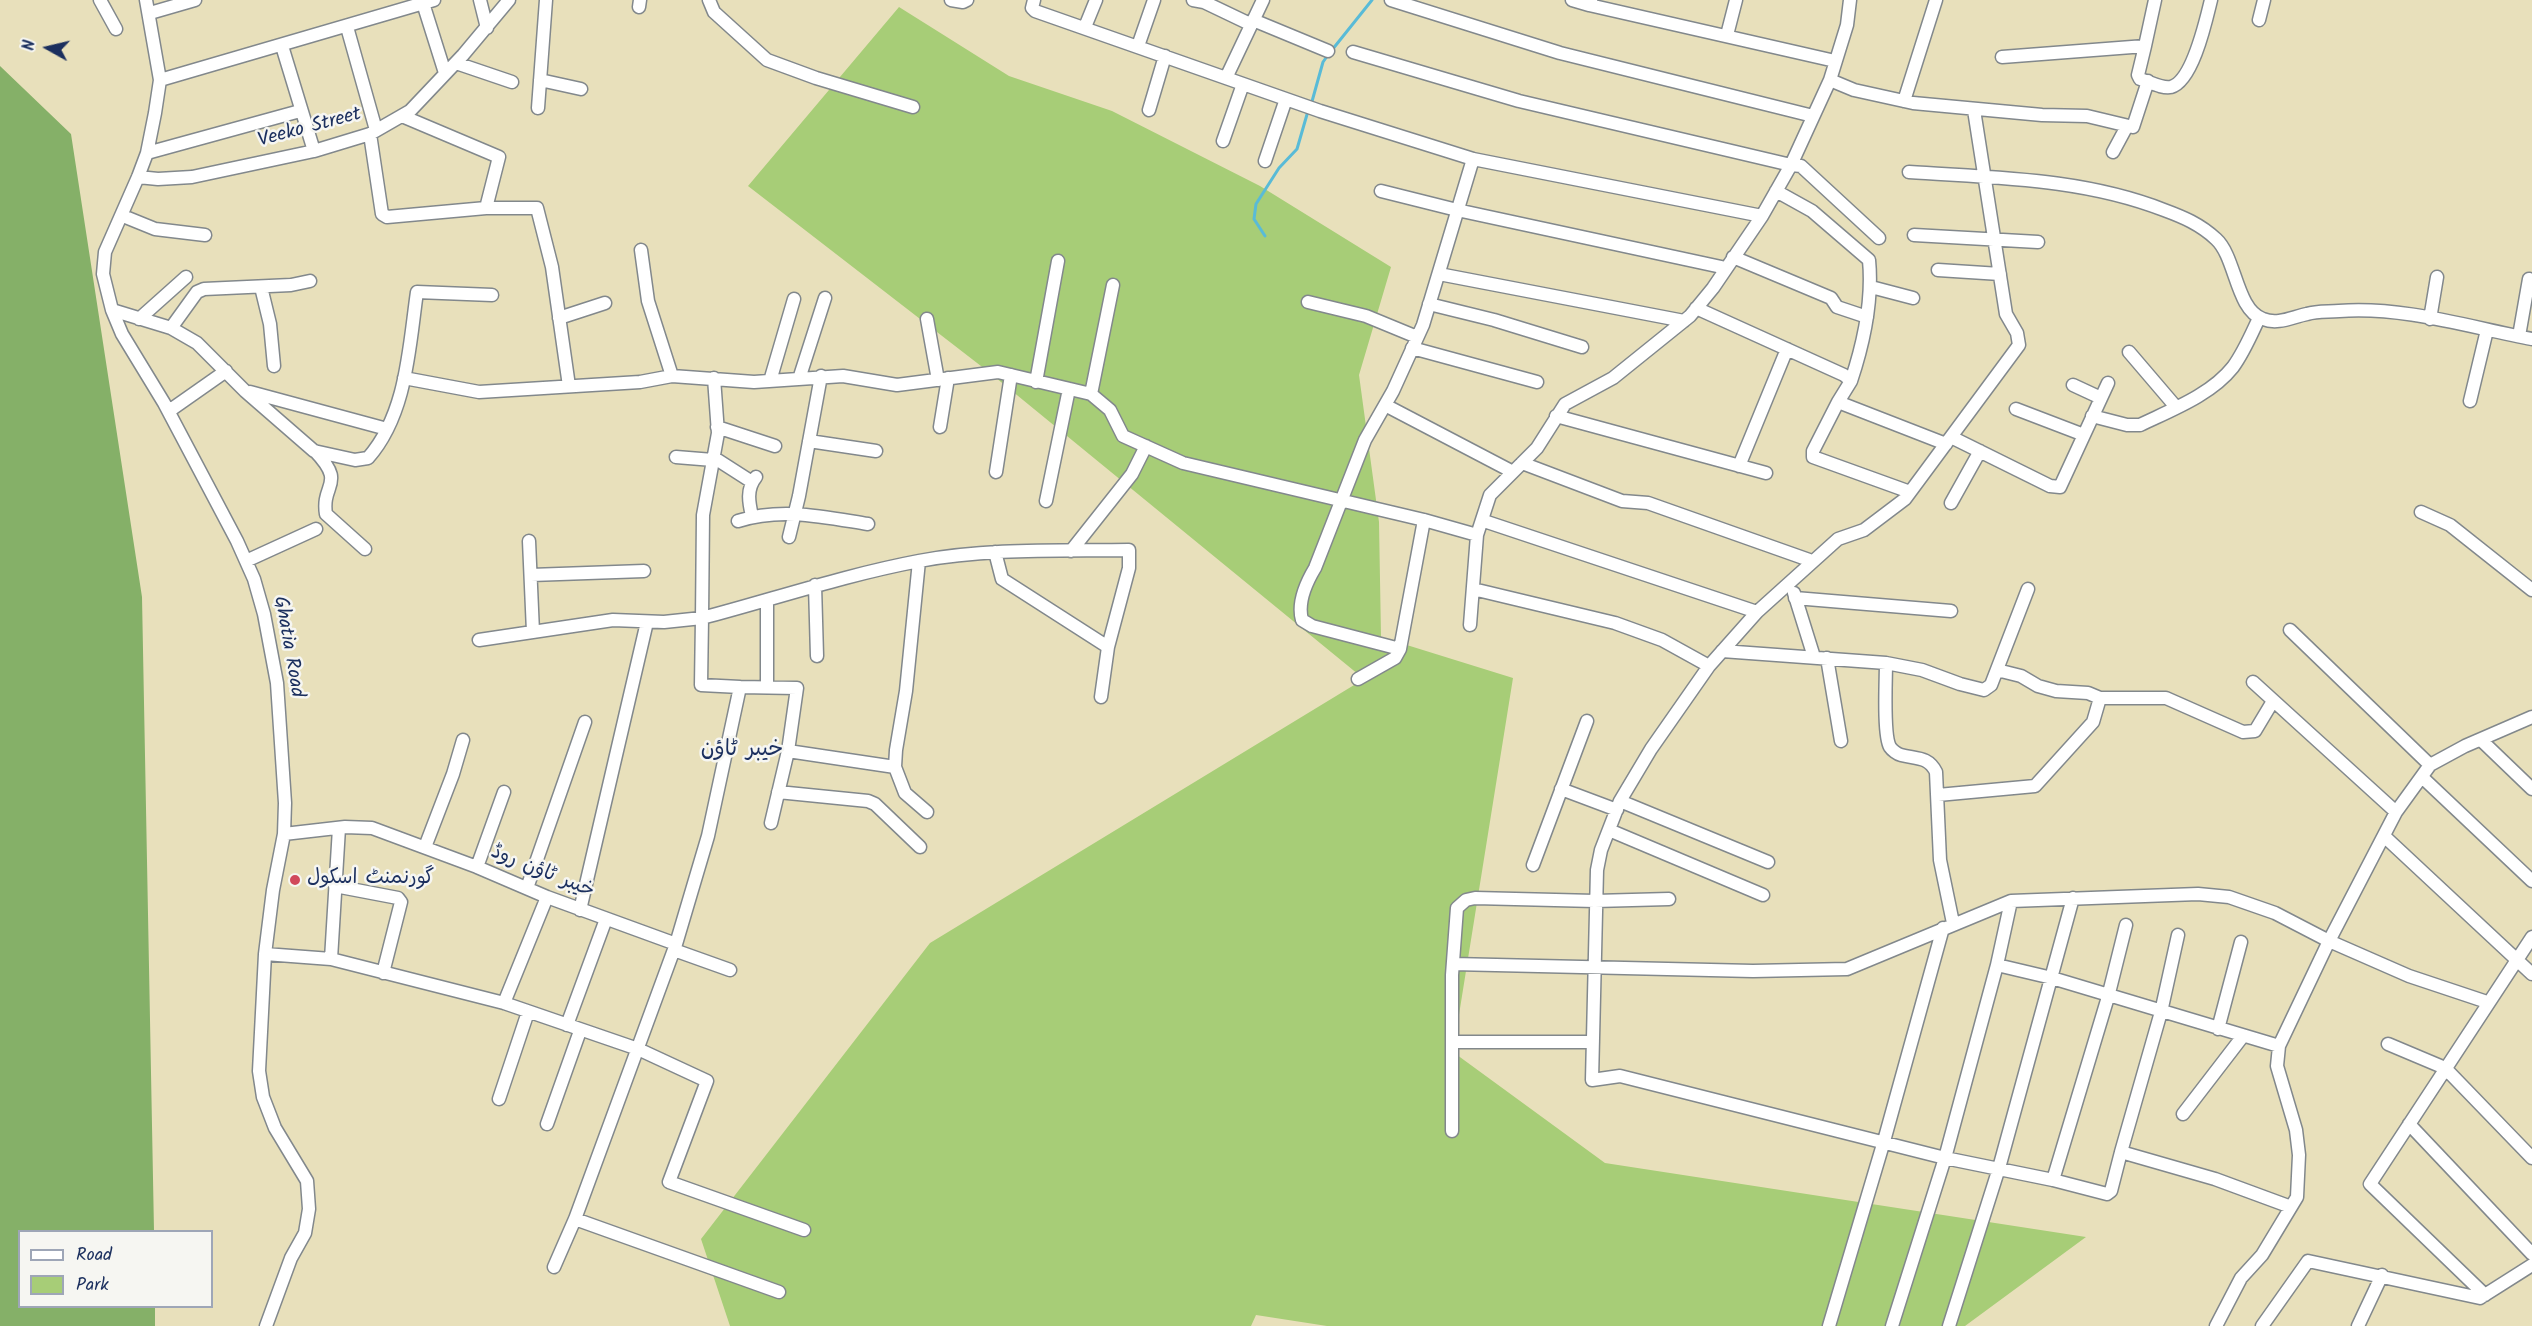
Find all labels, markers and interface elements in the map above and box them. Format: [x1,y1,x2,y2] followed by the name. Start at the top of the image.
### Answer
[18,18,78,78] north arrow
[17,39,43,52] text: N
[256,104,364,154] street label: Veeko Street
[266,595,308,699] street label: Ghatia Road
[701,738,783,764] district label: خیبر ٹاؤن
[487,841,597,905] street label: خیبر ٹاؤن روڈ
[307,868,434,892] place label: گورنمنٹ اسکول
[288,873,302,887] marker: گورنمنٹ اسکول
[18,1230,213,1308] legend
[76,1241,112,1270] text: Road
[76,1271,109,1300] text: Park

